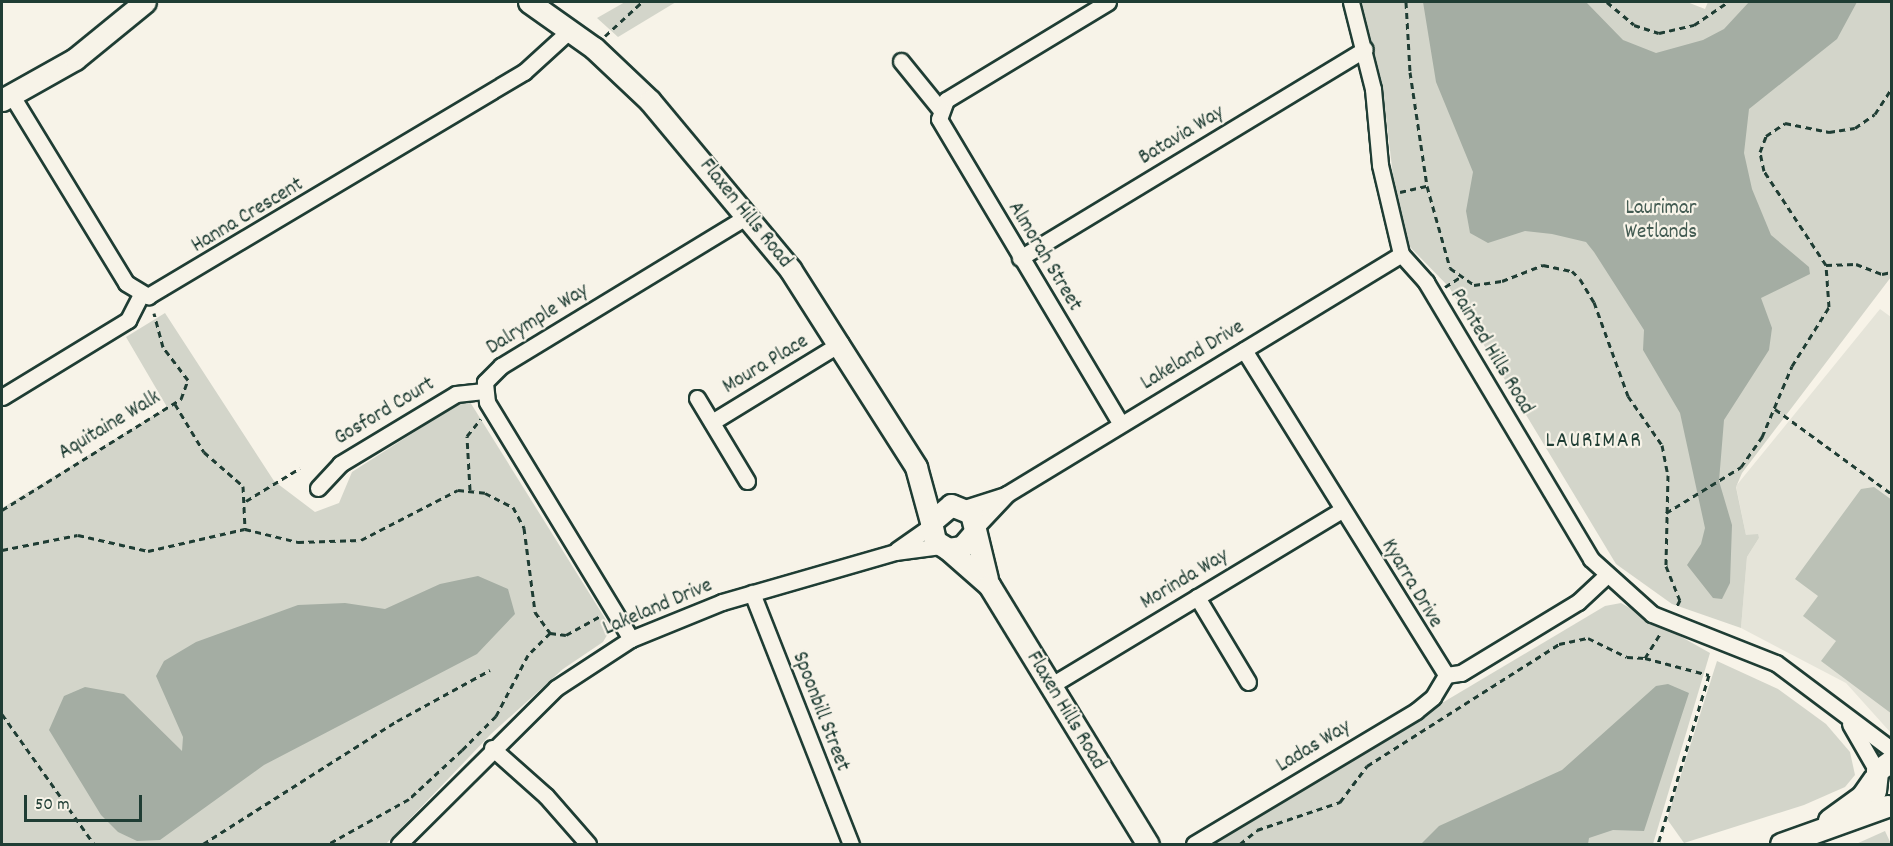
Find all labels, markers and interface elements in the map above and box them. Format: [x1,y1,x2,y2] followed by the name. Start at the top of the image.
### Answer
[1135,101,1229,171] street label: Batavia Way
[693,154,797,274] street label: Flaxen Hills Road
[187,173,309,259] street label: Hanna Crescent
[1625,196,1697,246] park label: Laurimar Wetlands
[1001,198,1087,316] street label: Almorah Street
[482,279,594,361] street label: Dalrymple Way
[1444,285,1538,419] street label: Painted Hills Road
[1137,315,1249,397] street label: Lakeland Drive
[719,330,813,400] street label: Moura Place
[330,372,440,452] street label: Gosford Court
[54,386,166,466] street label: Aquitaine Walk
[1546,429,1642,455] district label: LAURIMAR
[1375,535,1447,633] street label: Kyarra Drive
[1137,544,1233,616] street label: Morinda Way
[600,574,716,642] street label: Lakeland Drive
[1020,647,1110,775] street label: Flaxen Hills Road
[786,649,854,775] street label: Spoonbill Street
[1272,715,1356,779] street label: Ladas Way
[27,783,146,821] scale bar
[35,793,70,818] text: 50 m

